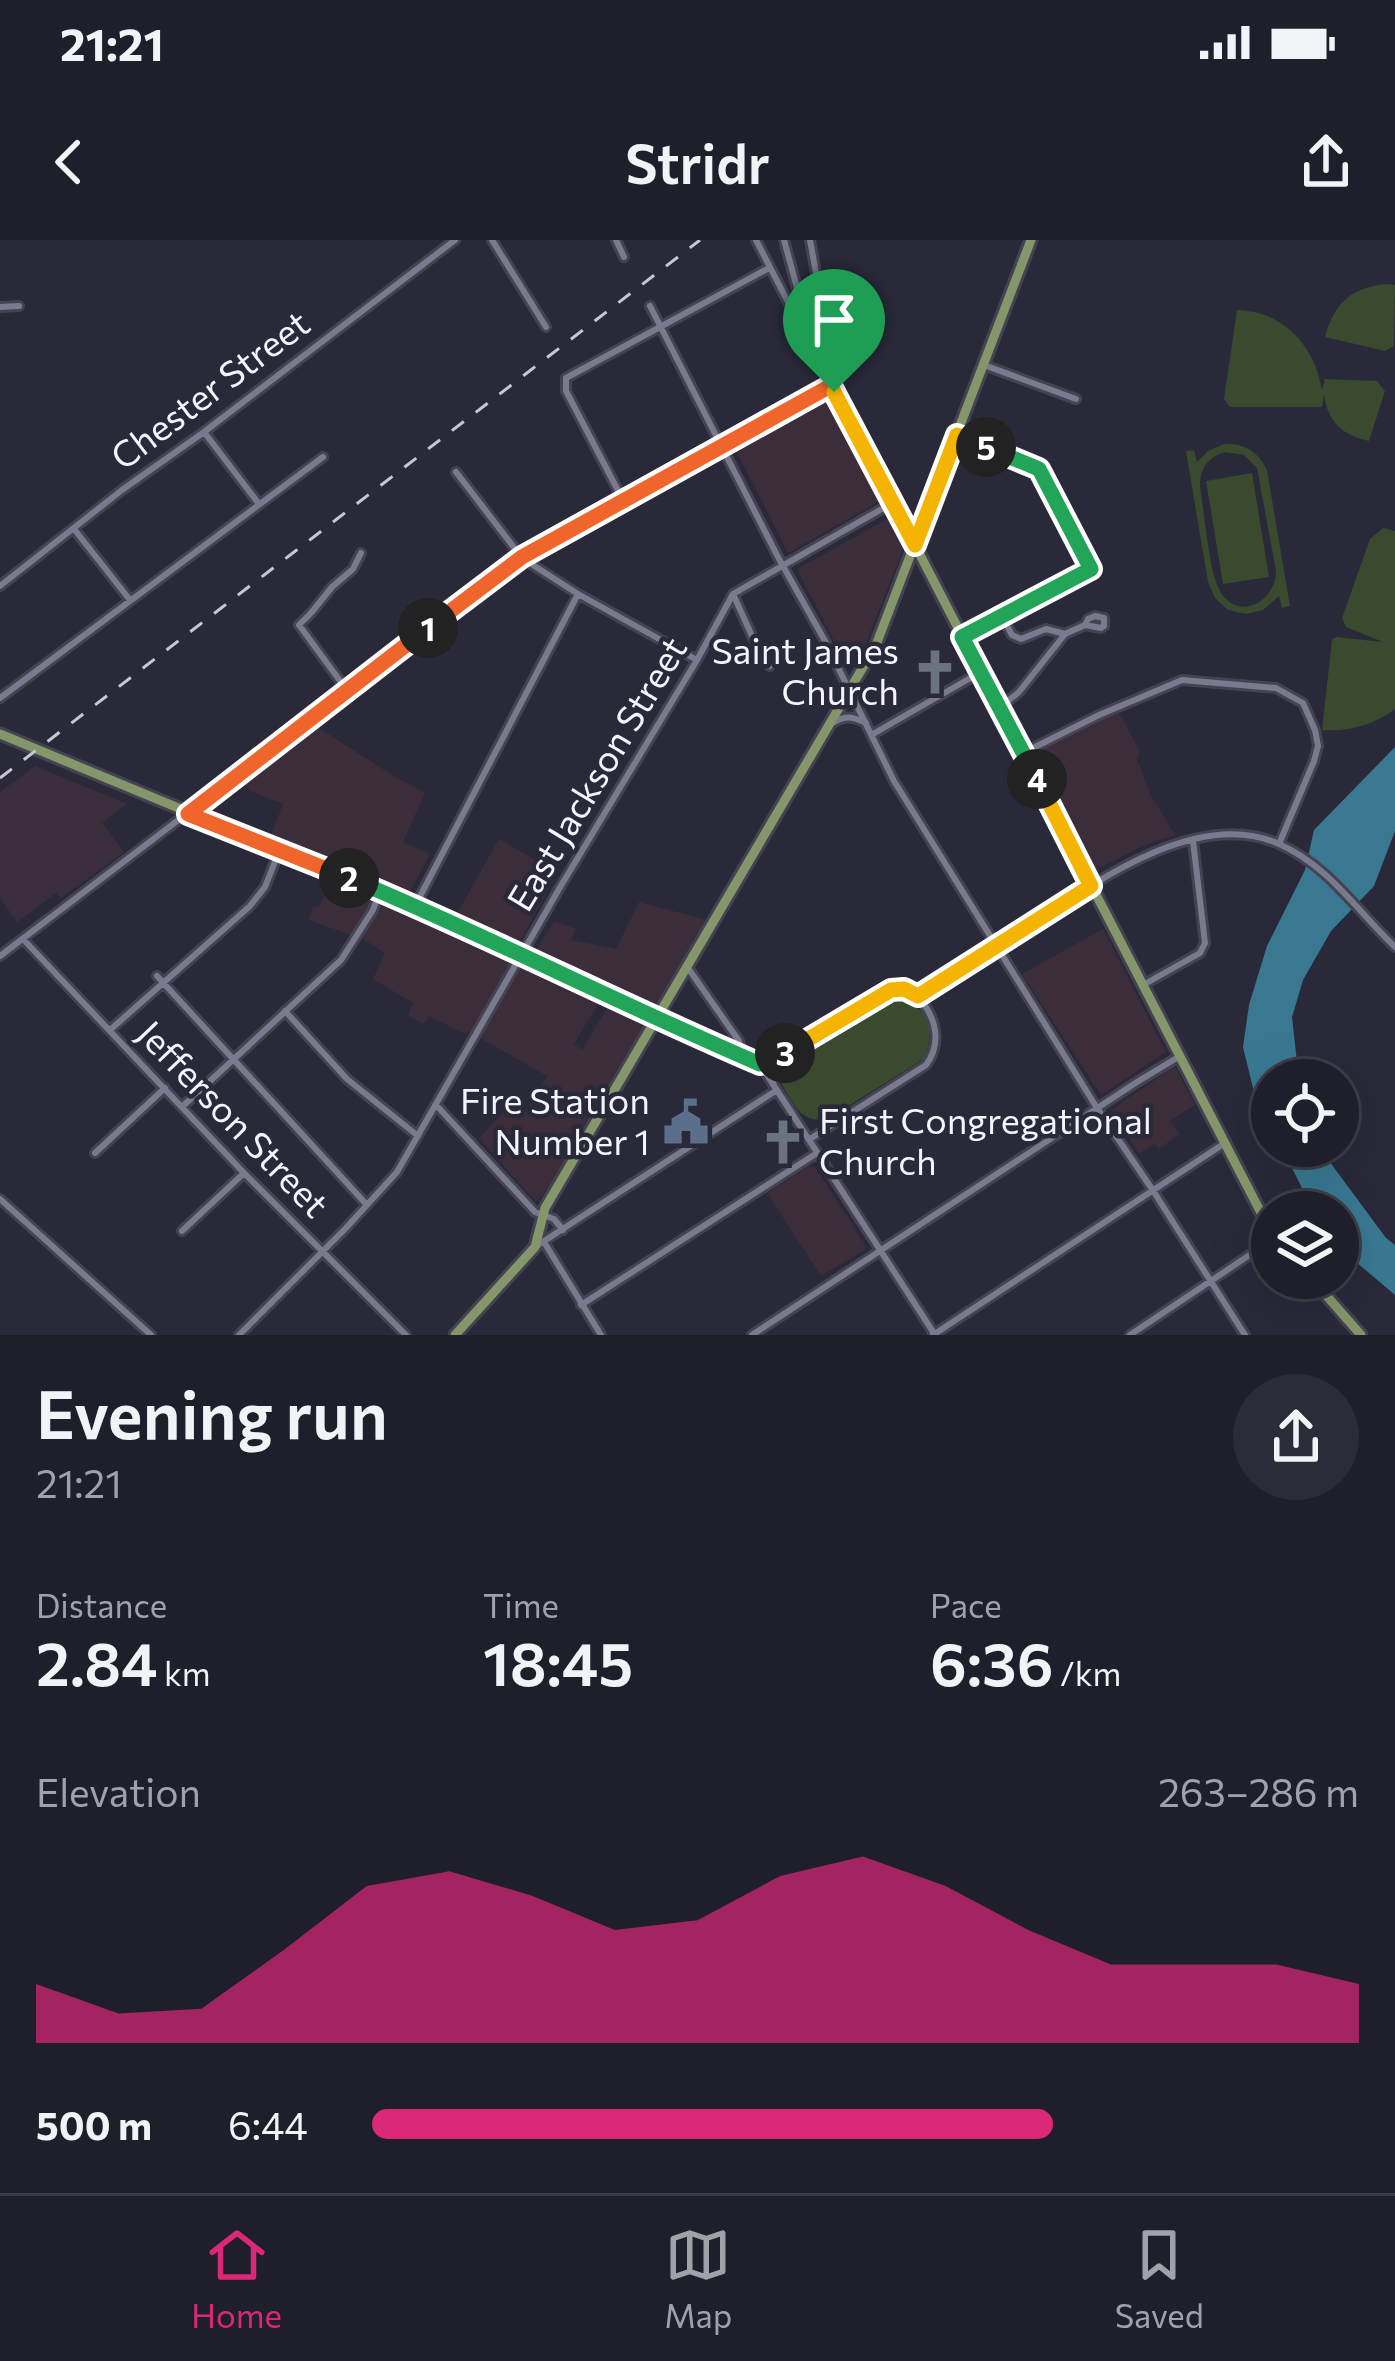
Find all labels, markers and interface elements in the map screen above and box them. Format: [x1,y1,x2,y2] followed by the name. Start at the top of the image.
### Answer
[60,15,164,70] text: 21:21
[36,129,102,195] icon: back
[625,129,770,195] text: Stridr
[1293,129,1359,195] icon: share
[783,269,885,392] pin
[801,287,867,353] icon: arrive
[101,299,317,477] street label: Chester Street
[956,417,1016,477] pin: 5
[976,426,996,467] text: 5
[398,598,458,658] pin: 1
[421,607,435,648] text: 1
[711,627,899,712] place label: Saint James Church
[496,628,694,918] street label: East Jackson Street
[910,647,960,697] church icon: Saint James Church
[1007,749,1067,809] pin: 4
[1027,758,1047,799] text: 4
[319,848,379,908] pin: 2
[340,857,358,898] text: 2
[130,1010,339,1225] street label: Jefferson Street
[755,1023,815,1083] pin: 3
[775,1032,795,1073] text: 3
[1251,1059,1359,1299] map controls
[1251,1059,1359,1167] button: locate
[460,1077,650,1162] place label: Fire Station Number 1
[661,1097,711,1147] public building icon: Fire Station Number 1
[819,1097,1152,1182] place label: First Congregational Church
[758,1117,808,1167] church icon: First Congregational Church
[1251,1191,1359,1299] button: layers
[36,1372,388,1453] text: Evening run
[1233,1374,1359,1500] button: share
[36,1458,122,1506] text: 21:21
[36,1584,167,1625] text: Distance
[483,1584,559,1625] text: Time
[930,1584,1002,1625] text: Pace
[36,1625,158,1698] text: 2.84
[483,1625,633,1698] text: 18:45
[930,1625,1054,1698] text: 6:36
[158,1652,211,1693] text: km
[1054,1652,1121,1693] text: /km
[36,1767,201,1815] text: Elevation
[1158,1767,1359,1815] text: 263–286 m
[36,2100,152,2148] text: 500 m
[228,2100,308,2148] text: 6:44
[191,2222,282,2335] tab: Home
[664,2222,732,2335] tab: Map
[1115,2222,1204,2335] tab: Saved

